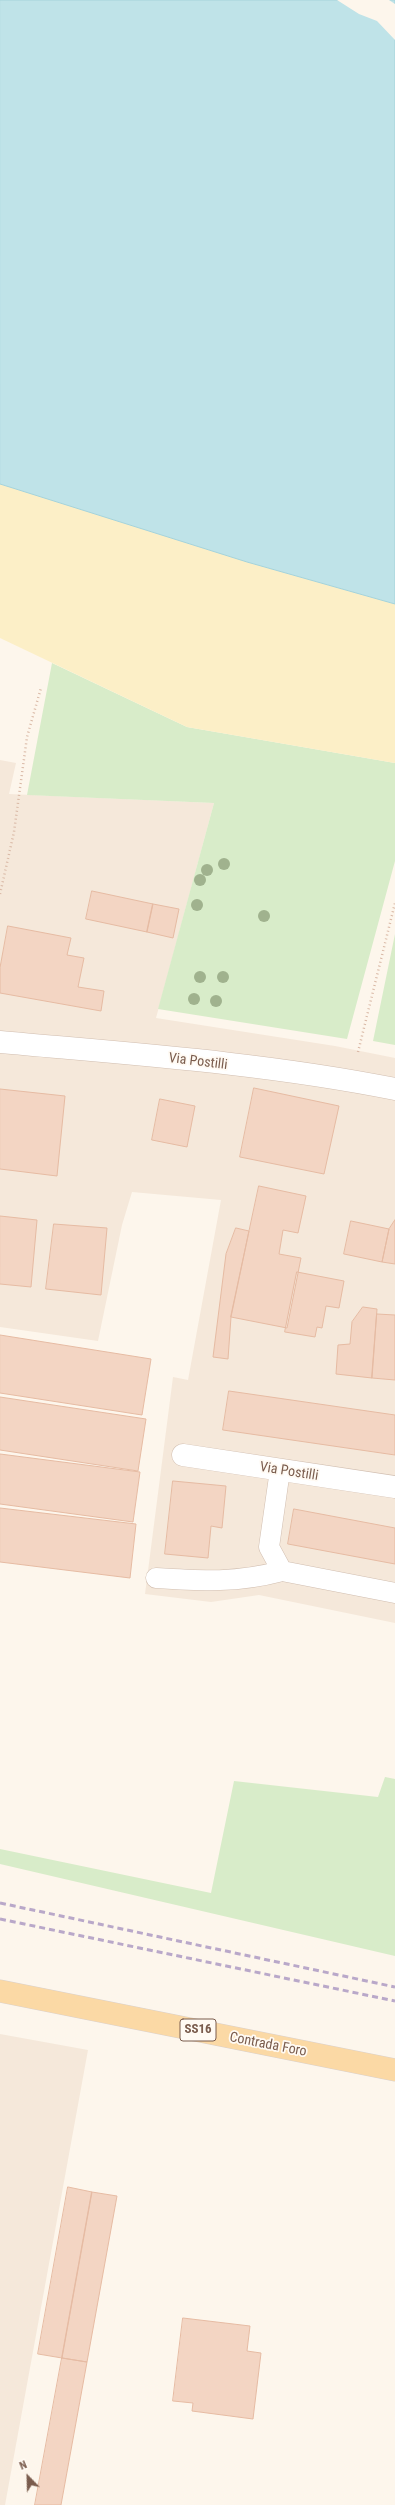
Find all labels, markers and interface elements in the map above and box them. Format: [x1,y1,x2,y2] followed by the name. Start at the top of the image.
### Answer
[168,1050,228,1074] street label: Via Postilli
[259,1459,319,1485] street label: Via Postilli
[180,2019,216,2041] road number: SS16
[228,2029,308,2061] street label: Contrada Foro
[8,2457,48,2497] north arrow
[17,2458,29,2473] text: N

